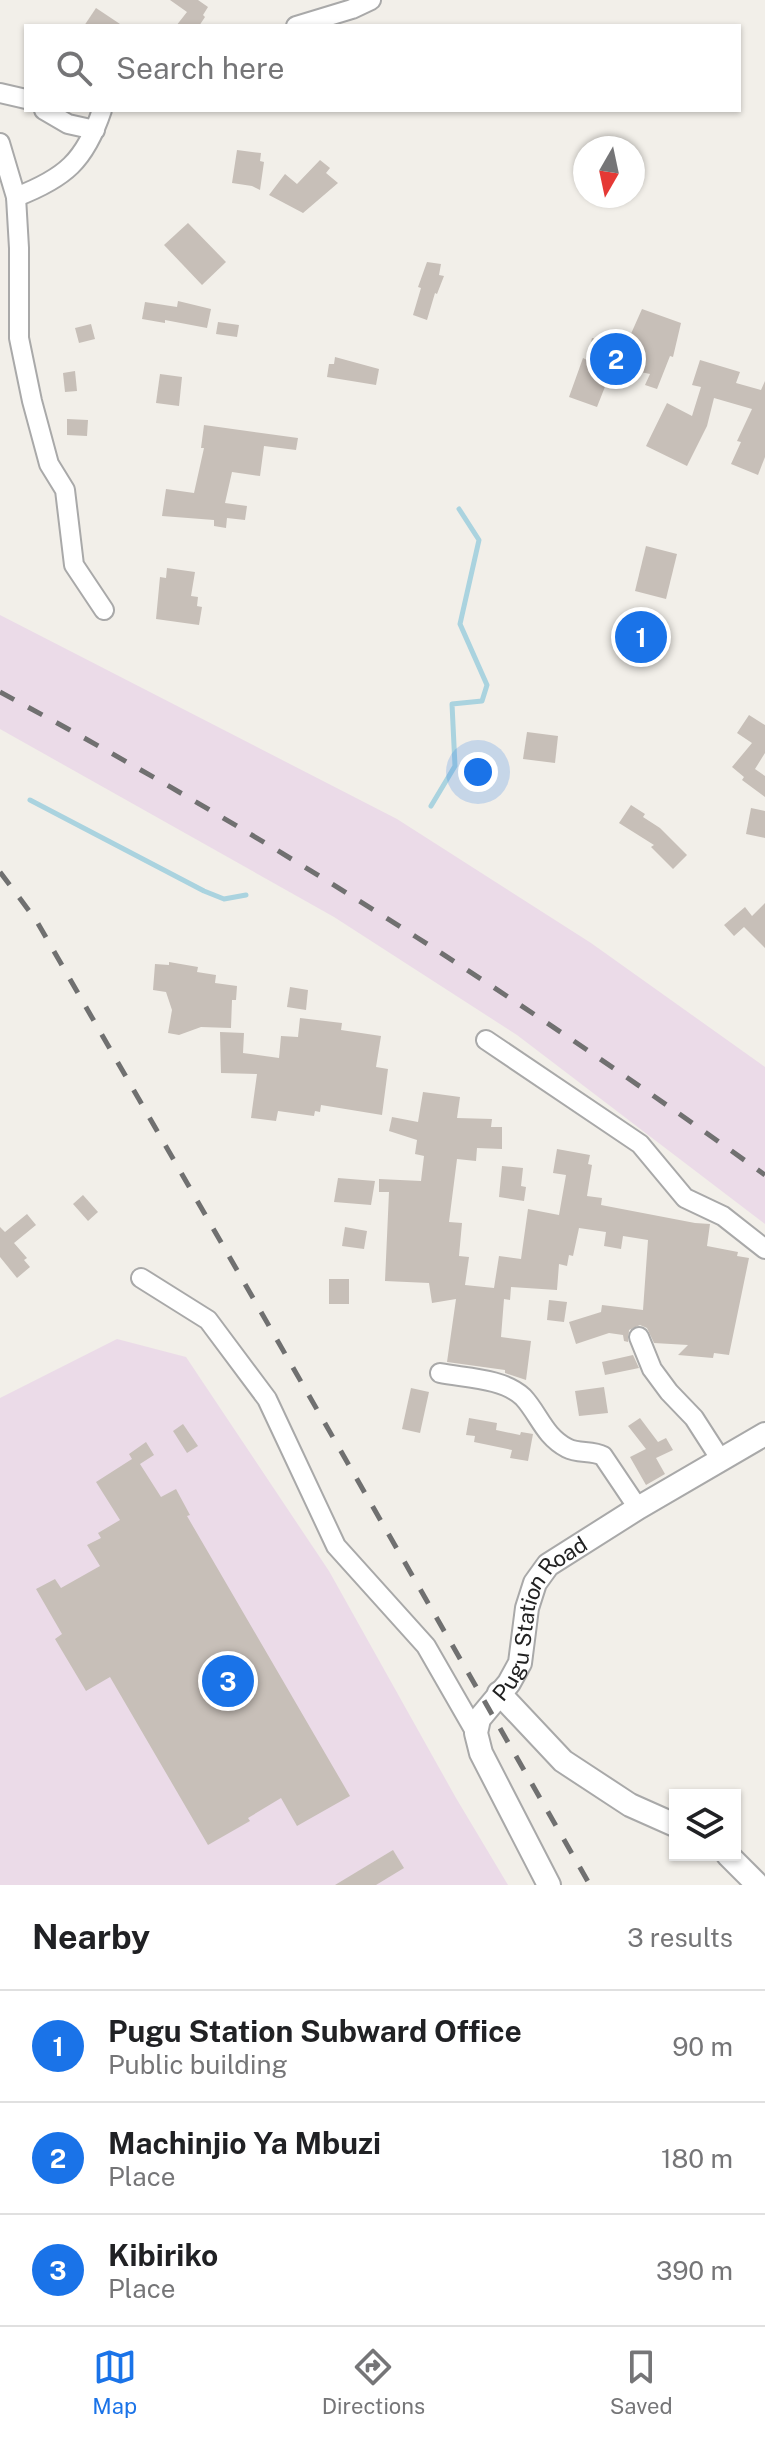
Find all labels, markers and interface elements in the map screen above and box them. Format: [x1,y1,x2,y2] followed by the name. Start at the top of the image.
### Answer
[24,24,741,112] search box
[52,46,96,90] icon: search
[116,50,284,86] text: Search here
[573,136,645,208] north arrow
[590,329,642,389] pin: 2
[615,607,667,667] pin: 1
[458,752,498,792] your location
[487,1531,592,1706] street label: Pugu Station Road
[202,1651,254,1711] pin: 3
[669,1789,741,1861] map controls
[669,1789,741,1861] button: layers
[32,1917,150,1957] text: Nearby
[627,1922,733,1953] text: 3 results
[108,2013,522,2049] text: Pugu Station Subward Office
[52,2031,64,2062] text: 1
[672,2031,733,2062] text: 90 m
[108,2049,288,2080] text: Public building
[108,2125,381,2161] text: Machinjio Ya Mbuzi
[50,2143,66,2174] text: 2
[661,2143,733,2174] text: 180 m
[108,2161,175,2192] text: Place
[108,2237,218,2273] text: Kibiriko
[49,2255,67,2286] text: 3
[656,2255,733,2286] text: 390 m
[108,2273,175,2304] text: Place
[92,2345,137,2419] tab: Map
[322,2345,425,2419] tab: Directions
[610,2345,673,2419] tab: Saved

